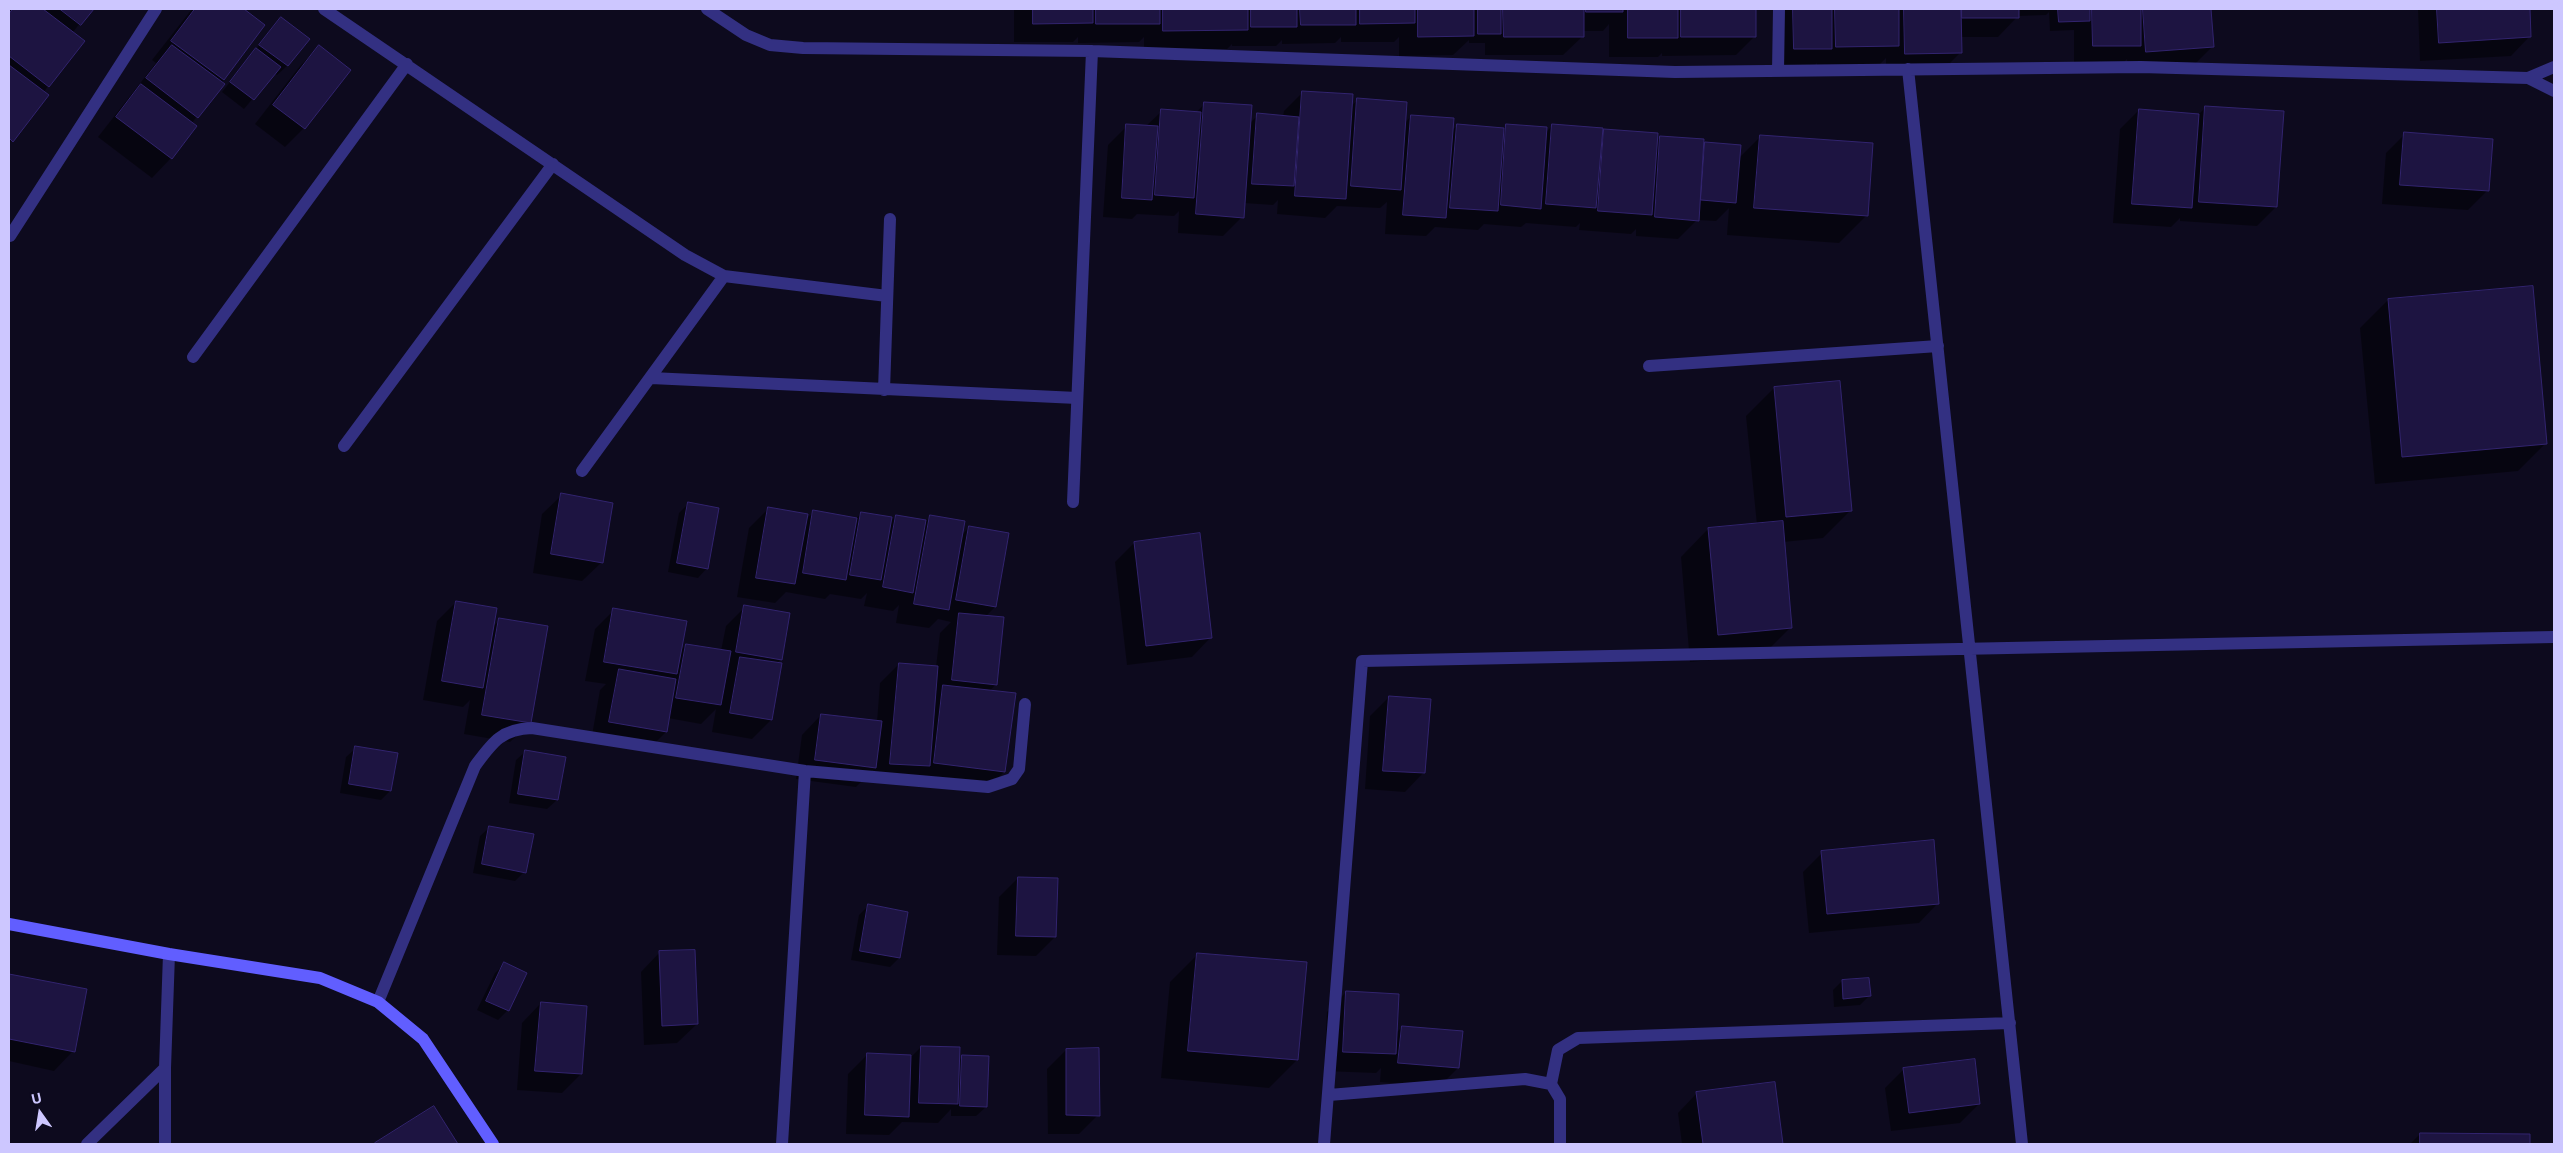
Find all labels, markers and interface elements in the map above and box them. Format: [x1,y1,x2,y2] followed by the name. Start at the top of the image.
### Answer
[29,1087,44,1108] text: U
[15,1088,65,1138] north arrow

